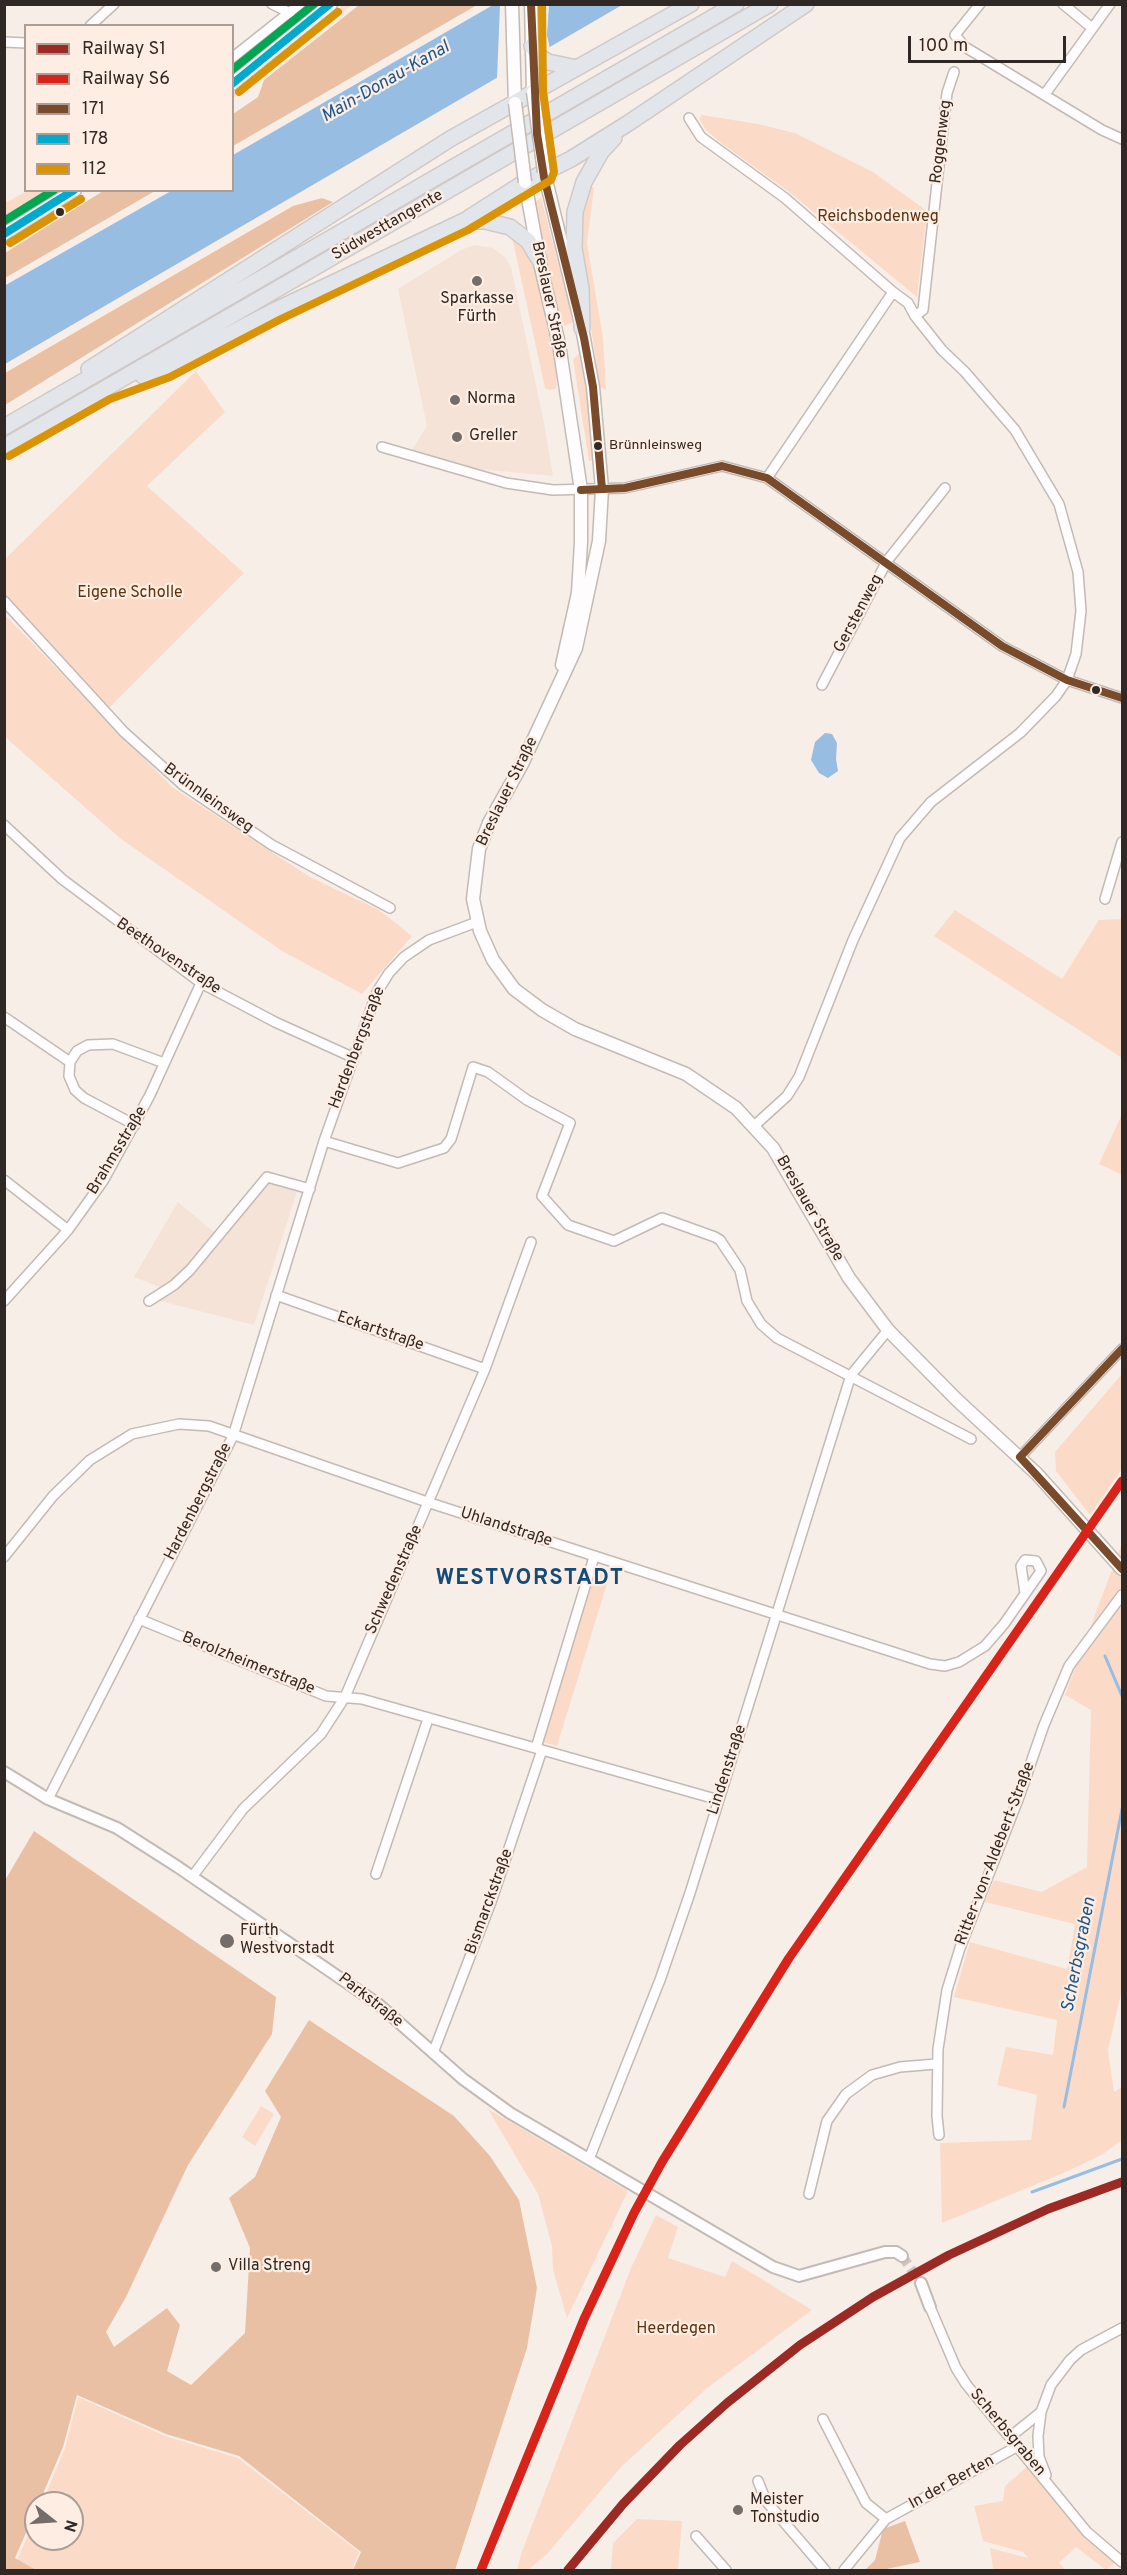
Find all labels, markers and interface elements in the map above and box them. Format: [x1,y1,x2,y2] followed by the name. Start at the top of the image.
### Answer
[24,24,234,192] legend
[911,24,1068,62] scale bar
[919,35,968,58] text: 100 m
[82,38,166,61] text: Railway S1
[318,38,454,128] water label: Main-Donau-Kanal
[82,68,170,91] text: Railway S6
[82,98,105,121] text: 171
[927,99,957,185] street label: Roggenweg
[82,128,109,151] text: 178
[82,158,106,181] text: 112
[329,186,447,266] street label: Südwesttangente
[54,206,66,218] unlabelled marker
[817,208,939,228] park label: Reichsbodenweg
[526,240,570,360] street label: Breslauer Straße
[470,274,484,288] marker: Sparkasse Fürth
[440,290,514,328] place label: Sparkasse Fürth
[467,390,515,410] place label: Norma
[448,393,462,407] marker: Norma
[469,427,518,447] place label: Greller
[450,430,464,444] marker: Greller
[609,438,702,454] place label: Brünnleinsweg
[592,440,604,452] marker: Brünnleinsweg
[830,572,888,656] street label: Gerstenweg
[77,584,183,604] park label: Eigene Scholle
[1090,684,1102,696] unlabelled marker
[473,734,543,850] street label: Breslauer Straße
[159,760,257,838] street label: Brünnleinsweg
[112,915,224,999] street label: Beethovenstraße
[326,984,390,1112] street label: Hardenbergstraße
[84,1103,152,1199] street label: Brahmsstraße
[771,1153,847,1265] street label: Breslauer Straße
[334,1308,426,1356] street label: Eckartstraße
[161,1440,237,1564] street label: Hardenbergstraße
[458,1504,554,1552] street label: Uhlandstraße
[362,1522,428,1638] street label: Schwedenstraße
[436,1567,624,1593] district label: WESTVORSTADT
[179,1629,317,1699] street label: Berolzheimerstraße
[704,1723,752,1817] street label: Lindenstraße
[952,1760,1040,1948] street label: Ritter-von-Aldebert-Straße
[462,1847,518,1957] street label: Bismarckstraße
[1058,1896,1102,2014] water label: Scherbsgraben
[240,1922,335,1960] place label: Fürth Westvorstadt
[218,1932,236,1950] marker: Fürth Westvorstadt
[334,1970,406,2032] street label: Parkstraße
[228,2257,311,2277] place label: Villa Streng
[209,2260,223,2274] marker: Villa Streng
[636,2320,716,2340] park label: Heerdegen
[965,2385,1049,2481] street label: Scherbsgraben
[906,2452,998,2514] street label: In der Berten
[24,2491,84,2551] north arrow
[750,2491,820,2529] place label: Meister Tonstudio
[731,2503,745,2517] marker: Meister Tonstudio
[58,2517,81,2534] text: N

